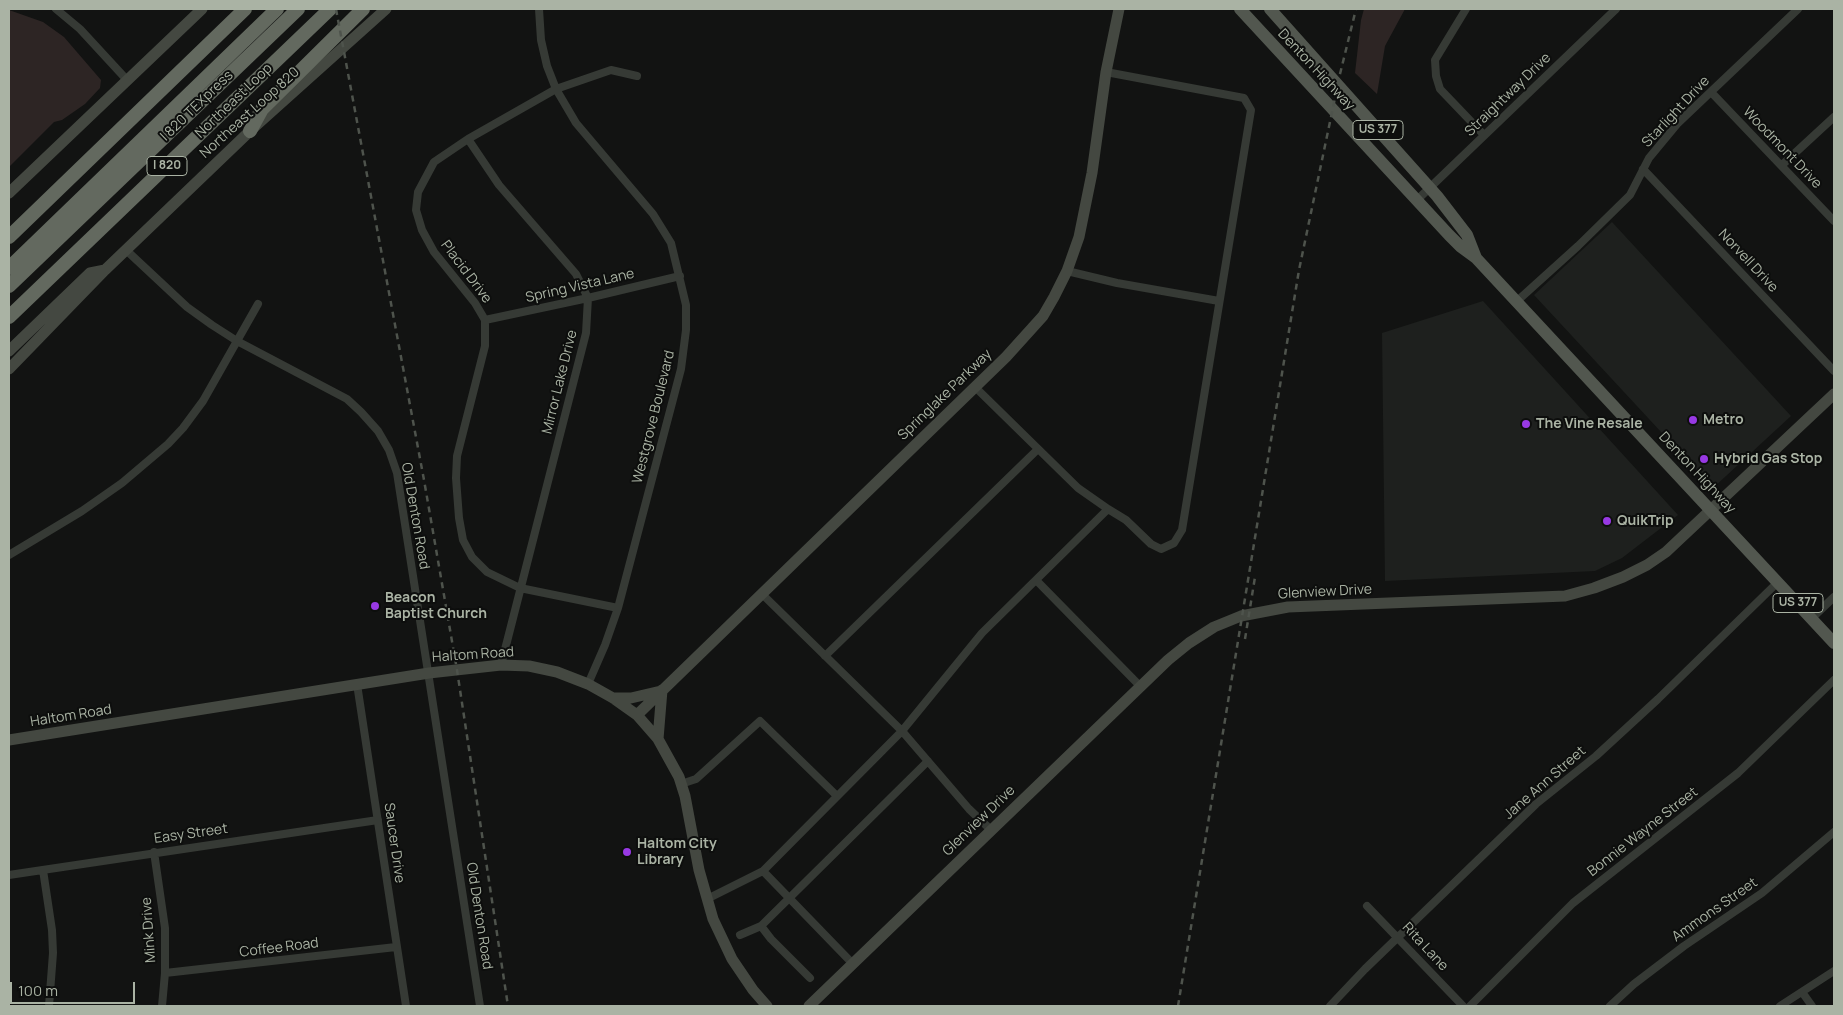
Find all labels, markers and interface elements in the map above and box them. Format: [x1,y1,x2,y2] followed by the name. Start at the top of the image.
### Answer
[1274,26,1358,114] street label: Denton Highway
[1462,50,1554,140] street label: Straightway Drive
[192,60,276,142] street label: Northeast Loop
[197,64,303,162] street label: Northeast Loop 820
[157,67,237,145] street label: I 820 TEXpress
[1639,73,1713,151] street label: Starlight Drive
[1739,104,1825,192] street label: Woodmont Drive
[1353,120,1403,140] road number: US 377
[147,157,187,176] road number: I 820
[1715,226,1781,296] street label: Norvell Drive
[437,237,495,307] street label: Placid Drive
[524,265,636,307] street label: Spring Vista Lane
[539,328,581,436] street label: Mirror Lake Drive
[895,346,995,444] street label: Springlake Parkway
[629,349,679,485] street label: Westgrove Boulevard
[1703,412,1744,428] place label: Metro
[1687,414,1699,426] marker: Metro
[1536,416,1643,432] place label: The Vine Resale
[1520,418,1532,430] marker: The Vine Resale
[1655,429,1739,517] street label: Denton Highway
[1714,451,1822,467] place label: Hybrid Gas Stop
[1698,453,1710,465] marker: Hybrid Gas Stop
[397,461,433,571] street label: Old Denton Road
[1617,513,1674,529] place label: QuikTrip
[1601,515,1613,527] marker: QuikTrip
[1278,581,1372,603] street label: Glenview Drive
[385,590,487,622] place label: Beacon Baptist Church
[1773,594,1823,612] road number: US 377
[369,600,381,612] marker: Beacon Baptist Church
[431,644,515,666] street label: Haltom Road
[29,701,113,731] street label: Haltom Road
[1501,743,1589,823] street label: Jane Ann Street
[939,782,1019,860] street label: Glenview Drive
[1585,784,1701,880] street label: Bonnie Wayne Street
[380,802,408,884] street label: Saucer Drive
[153,821,229,847] street label: Easy Street
[637,836,717,869] place label: Haltom City Library
[621,846,633,858] marker: Haltom City Library
[462,861,496,971] street label: Old Denton Road
[1669,874,1761,946] street label: Ammons Street
[138,897,160,963] street label: Mink Drive
[1399,919,1451,975] street label: Rita Lane
[238,935,320,961] street label: Coffee Road
[12,972,138,1004] scale bar
[18,980,58,1001] text: 100 m

